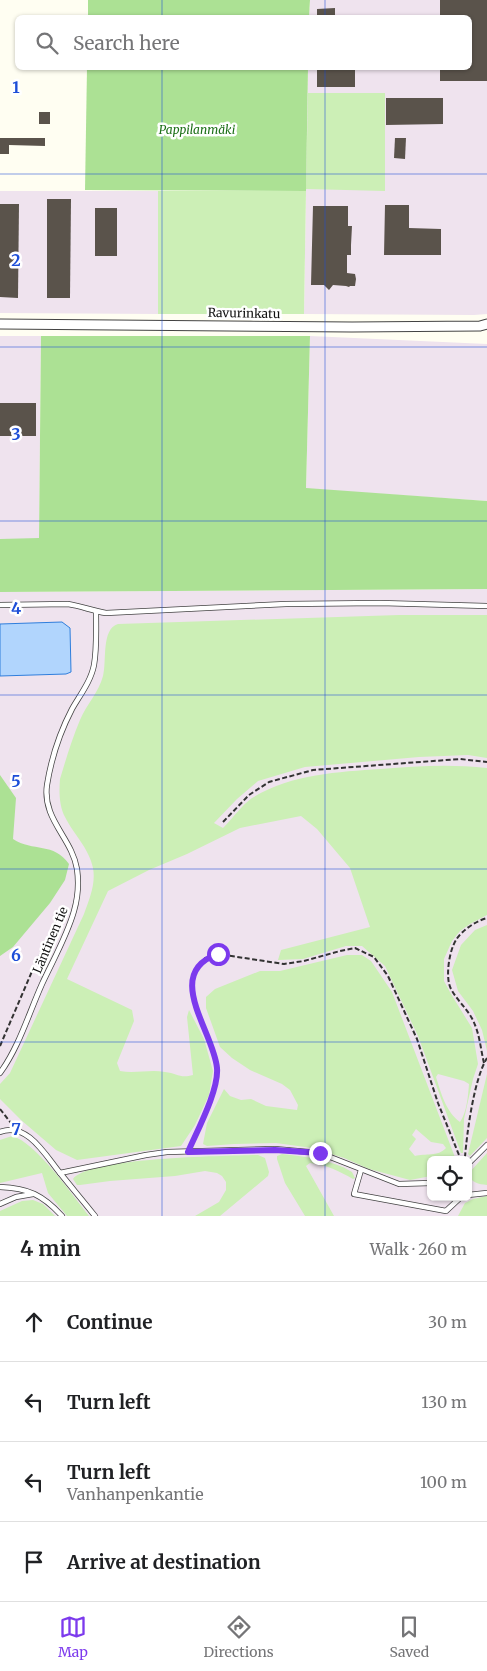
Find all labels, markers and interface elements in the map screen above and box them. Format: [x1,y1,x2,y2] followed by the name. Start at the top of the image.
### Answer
[15,15,472,70] search box
[33,29,61,57] icon: search
[73,31,180,55] text: Search here
[12,77,20,97] text: 1
[159,122,236,137] park label: Pappilanmäki
[11,250,21,270] text: 2
[208,305,281,321] street label: Ravurinkatu
[11,424,21,444] text: 3
[11,598,21,618] text: 4
[11,771,21,791] text: 5
[29,905,71,975] street label: Läntinen tie
[207,943,230,966] route start
[11,945,21,965] text: 6
[11,1119,21,1139] text: 7
[309,1142,332,1165] route end
[427,1156,472,1201] map controls
[427,1156,472,1201] button: locate
[20,1235,81,1262] text: 4 min
[370,1239,467,1259] text: Walk · 260 m
[20,1308,48,1336] icon: ahead
[67,1310,153,1334] text: Continue
[428,1312,467,1332] text: 30 m
[20,1388,48,1416] icon: left
[67,1390,151,1414] text: Turn left
[421,1392,467,1412] text: 130 m
[67,1460,151,1484] text: Turn left
[20,1468,48,1496] icon: left
[420,1472,467,1492] text: 100 m
[67,1484,204,1504] text: Vanhanpenkantie
[20,1548,48,1576] icon: arrive
[67,1550,261,1574] text: Arrive at destination
[58,1613,88,1661] tab: Map
[204,1613,274,1661] tab: Directions
[389,1613,429,1661] tab: Saved

